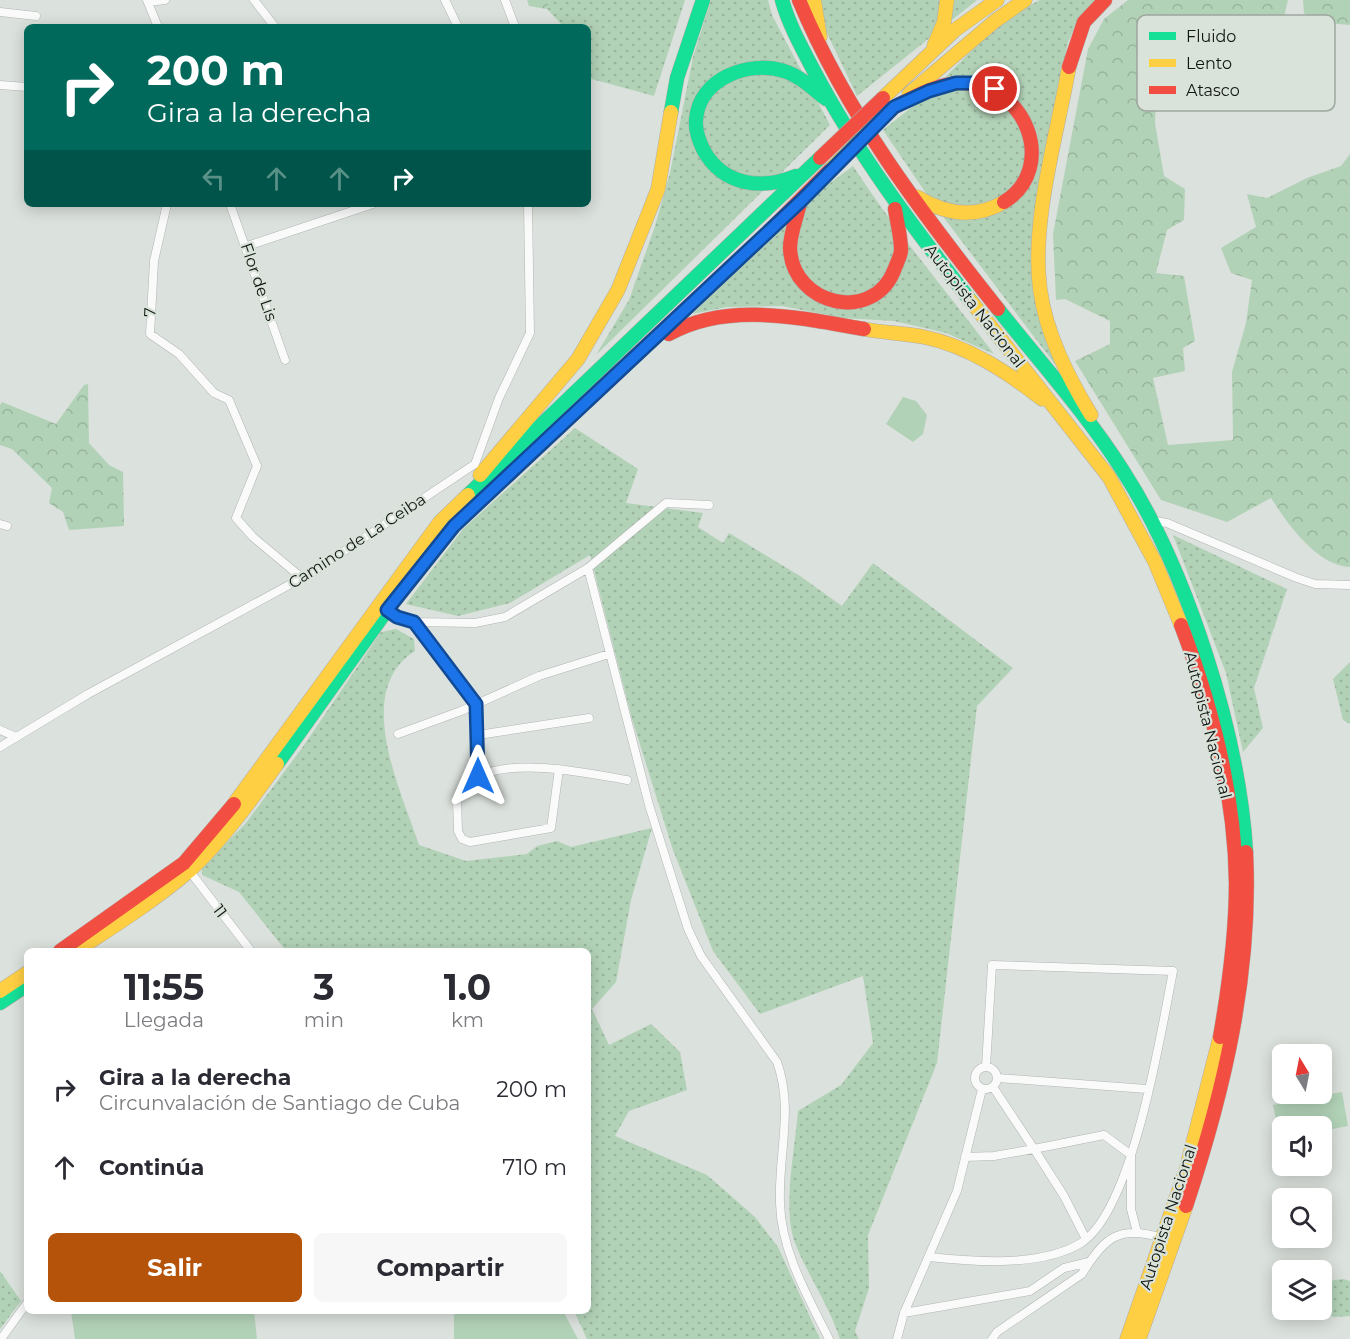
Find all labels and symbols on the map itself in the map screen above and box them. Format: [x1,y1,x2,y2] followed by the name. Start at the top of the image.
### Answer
[1137,15,1335,111] legend
[1186,27,1236,46] text: Fluido
[1186,54,1232,73] text: Lento
[969,63,1020,114] pin
[1186,81,1240,100] text: Atasco
[237,240,281,324] street label: Flor de Lis
[921,241,1029,371] street label: Autopista Nacional
[140,307,160,317] street label: 7
[285,489,429,593] street label: Camino de La Ceiba
[1180,649,1236,801] street label: Autopista Nacional
[446,744,510,808] position arrow
[209,901,231,921] street label: 11
[1272,1044,1332,1104] north arrow
[1136,1142,1200,1292] street label: Autopista Nacional

